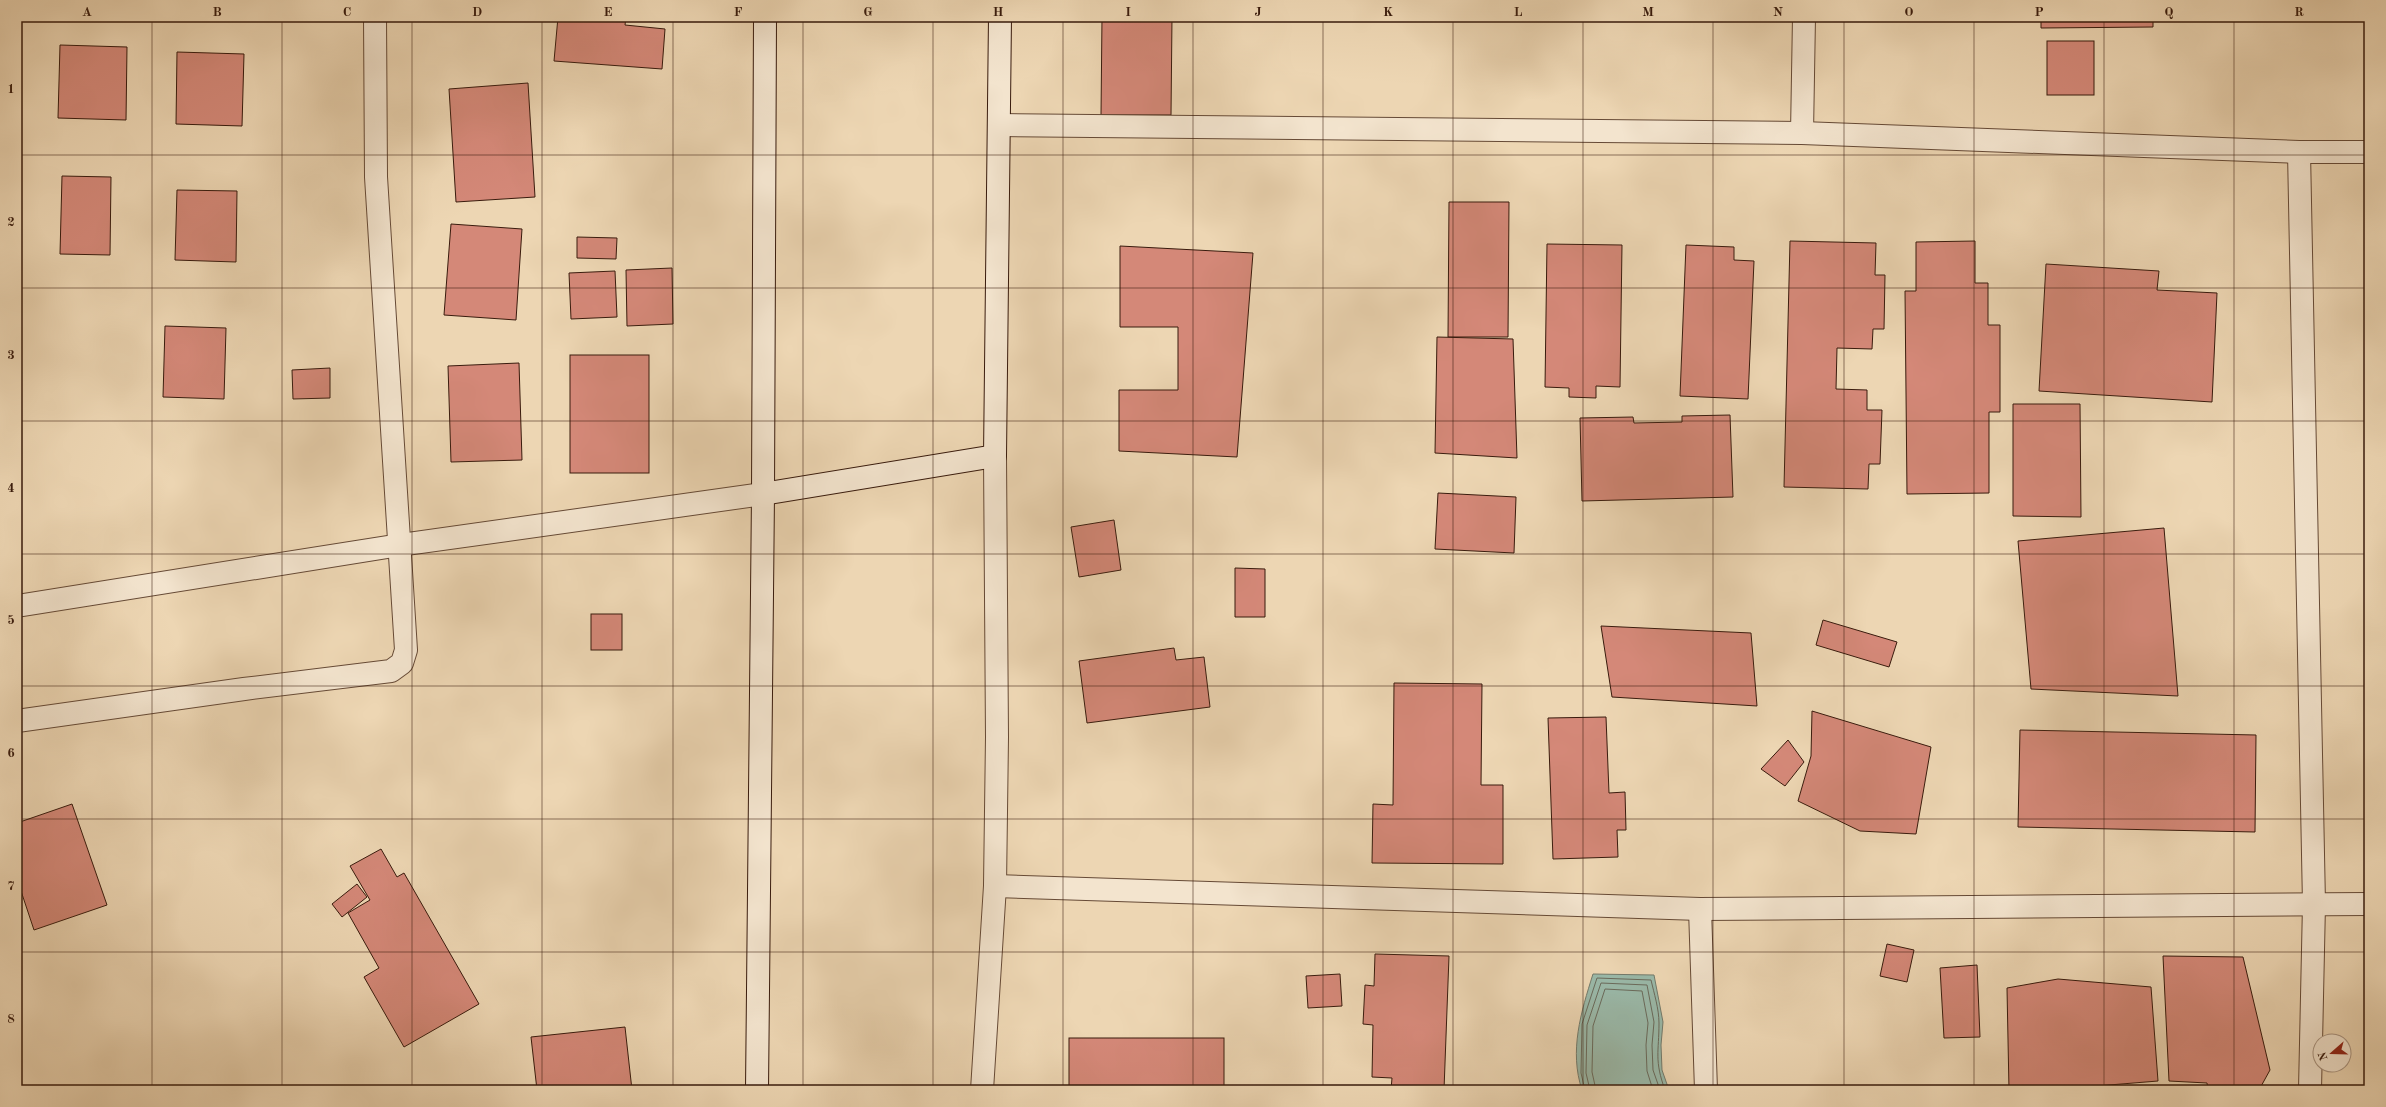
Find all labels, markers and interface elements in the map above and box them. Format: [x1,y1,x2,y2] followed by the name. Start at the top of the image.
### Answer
[82,6,92,19] text: A
[212,6,222,19] text: B
[343,6,351,19] text: C
[472,6,482,19] text: D
[604,6,613,19] text: E
[734,6,743,19] text: F
[863,6,873,19] text: G
[993,6,1004,19] text: H
[1125,6,1131,19] text: I
[1254,6,1262,19] text: J
[1383,6,1393,19] text: K
[1514,6,1523,19] text: L
[1642,6,1654,19] text: M
[1773,6,1783,19] text: N
[1904,6,1914,19] text: O
[2034,6,2044,19] text: P
[2164,6,2174,19] text: Q
[2294,6,2304,19] text: R
[7,83,15,96] text: 1
[7,216,15,229] text: 2
[7,349,15,362] text: 3
[7,482,15,495] text: 4
[7,614,15,627] text: 5
[7,747,15,760] text: 6
[7,880,15,893] text: 7
[7,1013,15,1026] text: 8
[2312,1033,2352,1073] north arrow
[2317,1050,2331,1062] text: N

